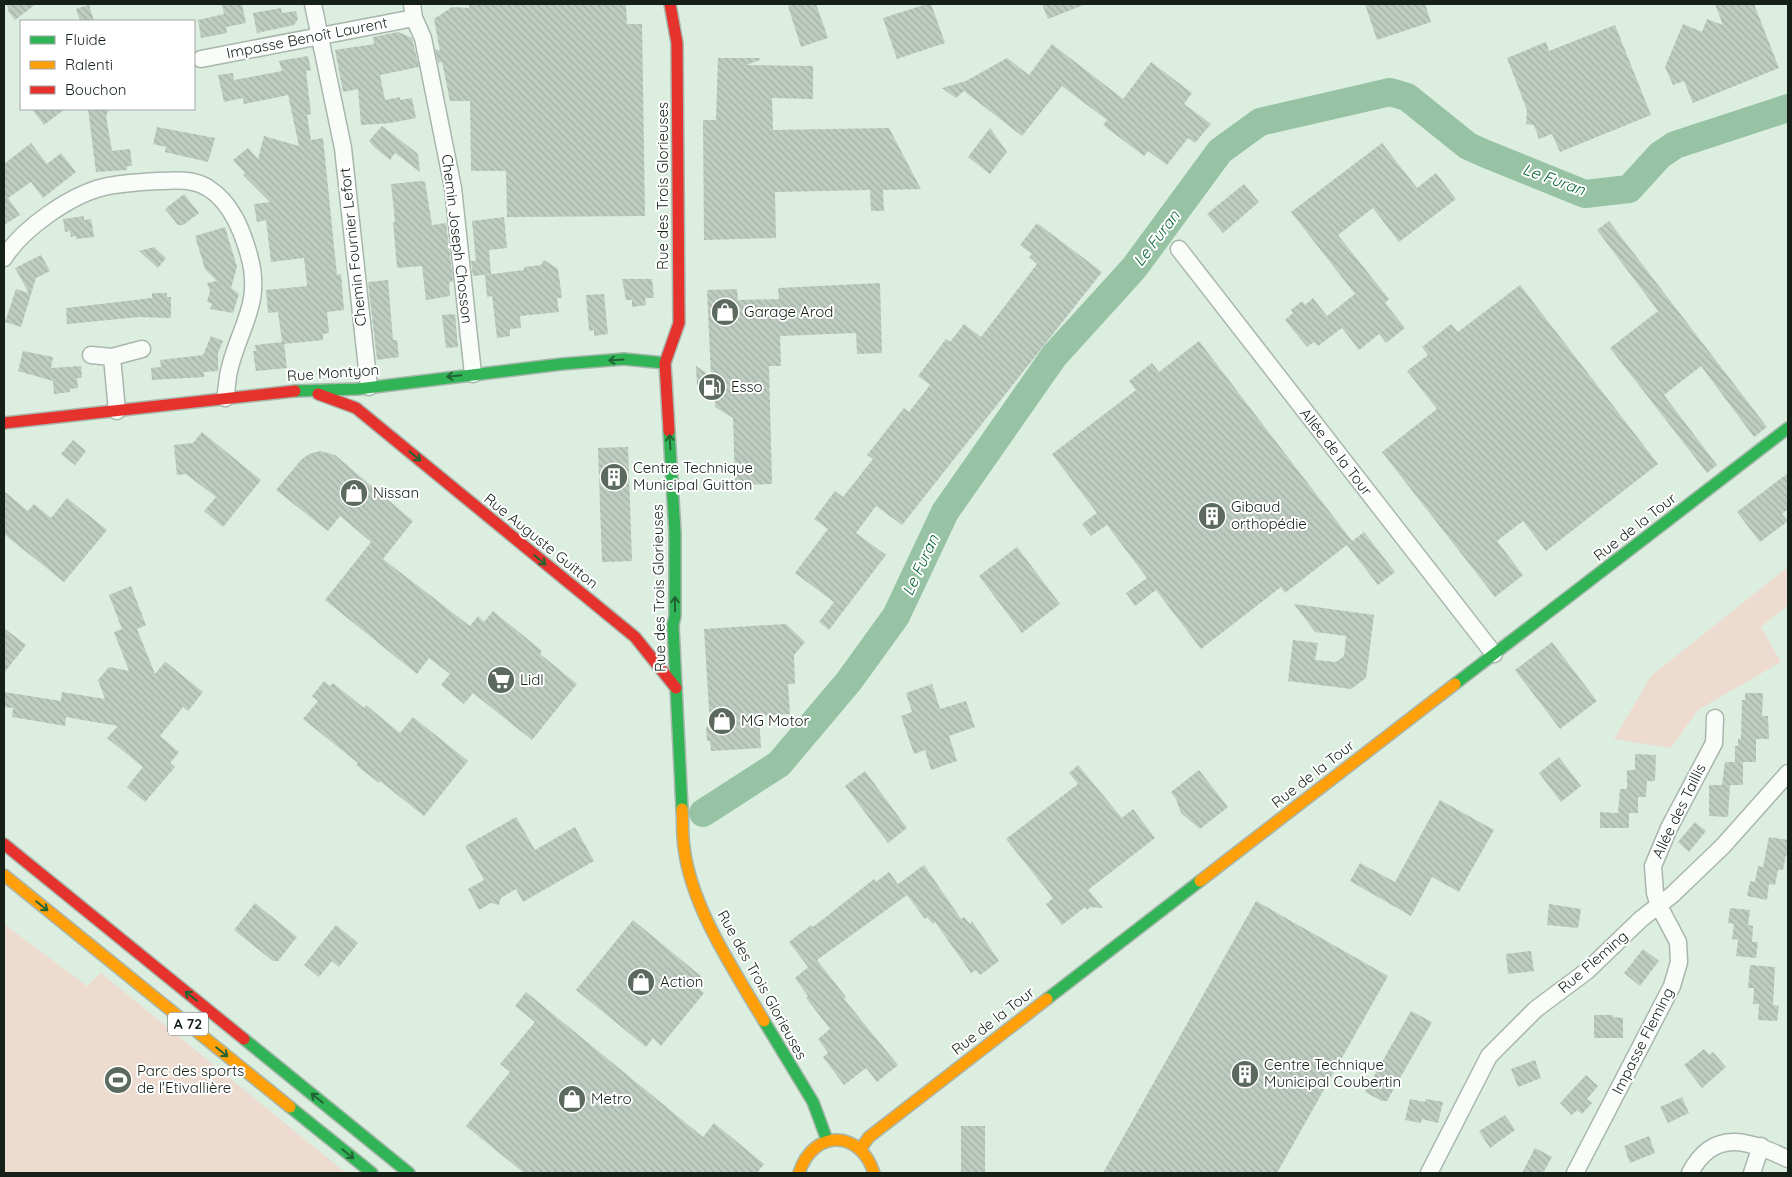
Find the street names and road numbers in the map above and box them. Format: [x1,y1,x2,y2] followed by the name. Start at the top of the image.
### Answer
[225,13,389,62] street label: Impasse Benoît Laurent
[653,102,672,270] street label: Rue des Trois Glorieuses
[438,153,477,325] street label: Chemin Joseph Chosson
[335,167,370,327] street label: Chemin Fournier Lefort
[286,360,380,385] street label: Rue Montyon
[1296,404,1377,500] street label: Allée de la Tour
[1589,488,1680,565] street label: Rue de la Tour
[480,489,602,592] street label: Rue Auguste Guitton
[648,504,669,672] street label: Rue des Trois Glorieuses
[1267,735,1358,812] street label: Rue de la Tour
[1647,760,1710,861] street label: Allée des Taillis
[713,907,811,1063] street label: Rue des Trois Glorieuses
[1554,926,1631,997] street label: Rue Fleming
[947,982,1038,1059] street label: Rue de la Tour
[1607,984,1678,1097] street label: Impasse Fleming
[168,1012,208,1036] road number: A 72

